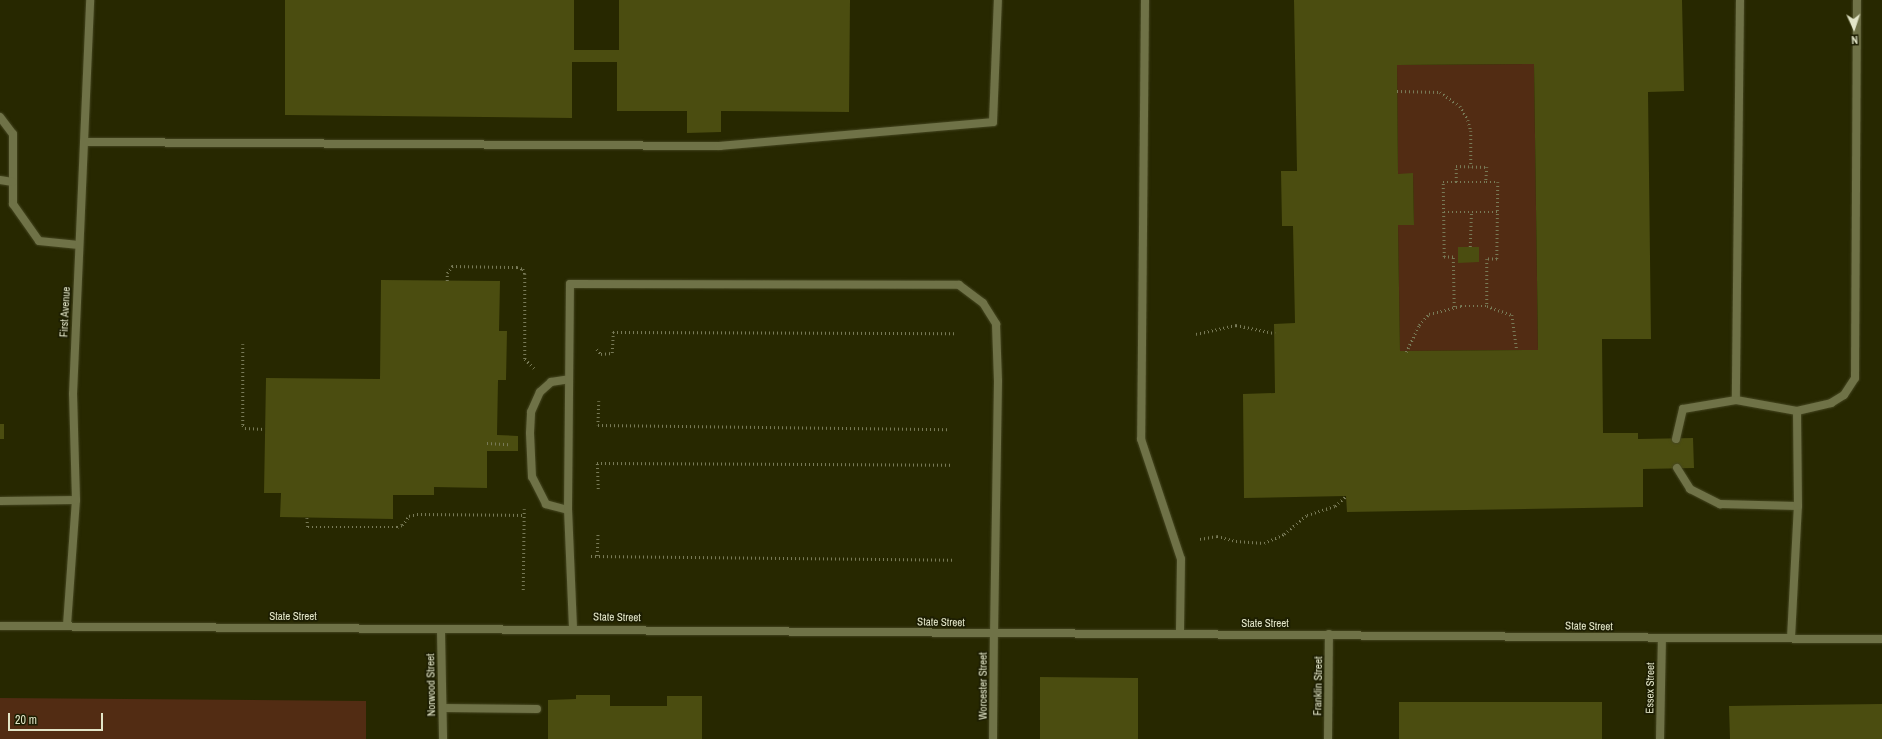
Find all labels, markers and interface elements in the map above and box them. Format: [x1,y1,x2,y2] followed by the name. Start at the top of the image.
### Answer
[1834,8,1874,48] north arrow
[1851,33,1858,47] text: N
[57,286,73,338] street label: First Avenue
[269,609,317,623] street label: State Street
[593,610,641,624] street label: State Street
[917,615,965,629] street label: State Street
[1241,616,1289,630] street label: State Street
[1565,619,1613,633] street label: State Street
[976,652,990,720] street label: Worcester Street
[424,654,438,716] street label: Norwood Street
[1311,656,1325,716] street label: Franklin Street
[1643,662,1657,714] street label: Essex Street
[10,705,105,731] scale bar
[15,712,37,728] text: 20 m

